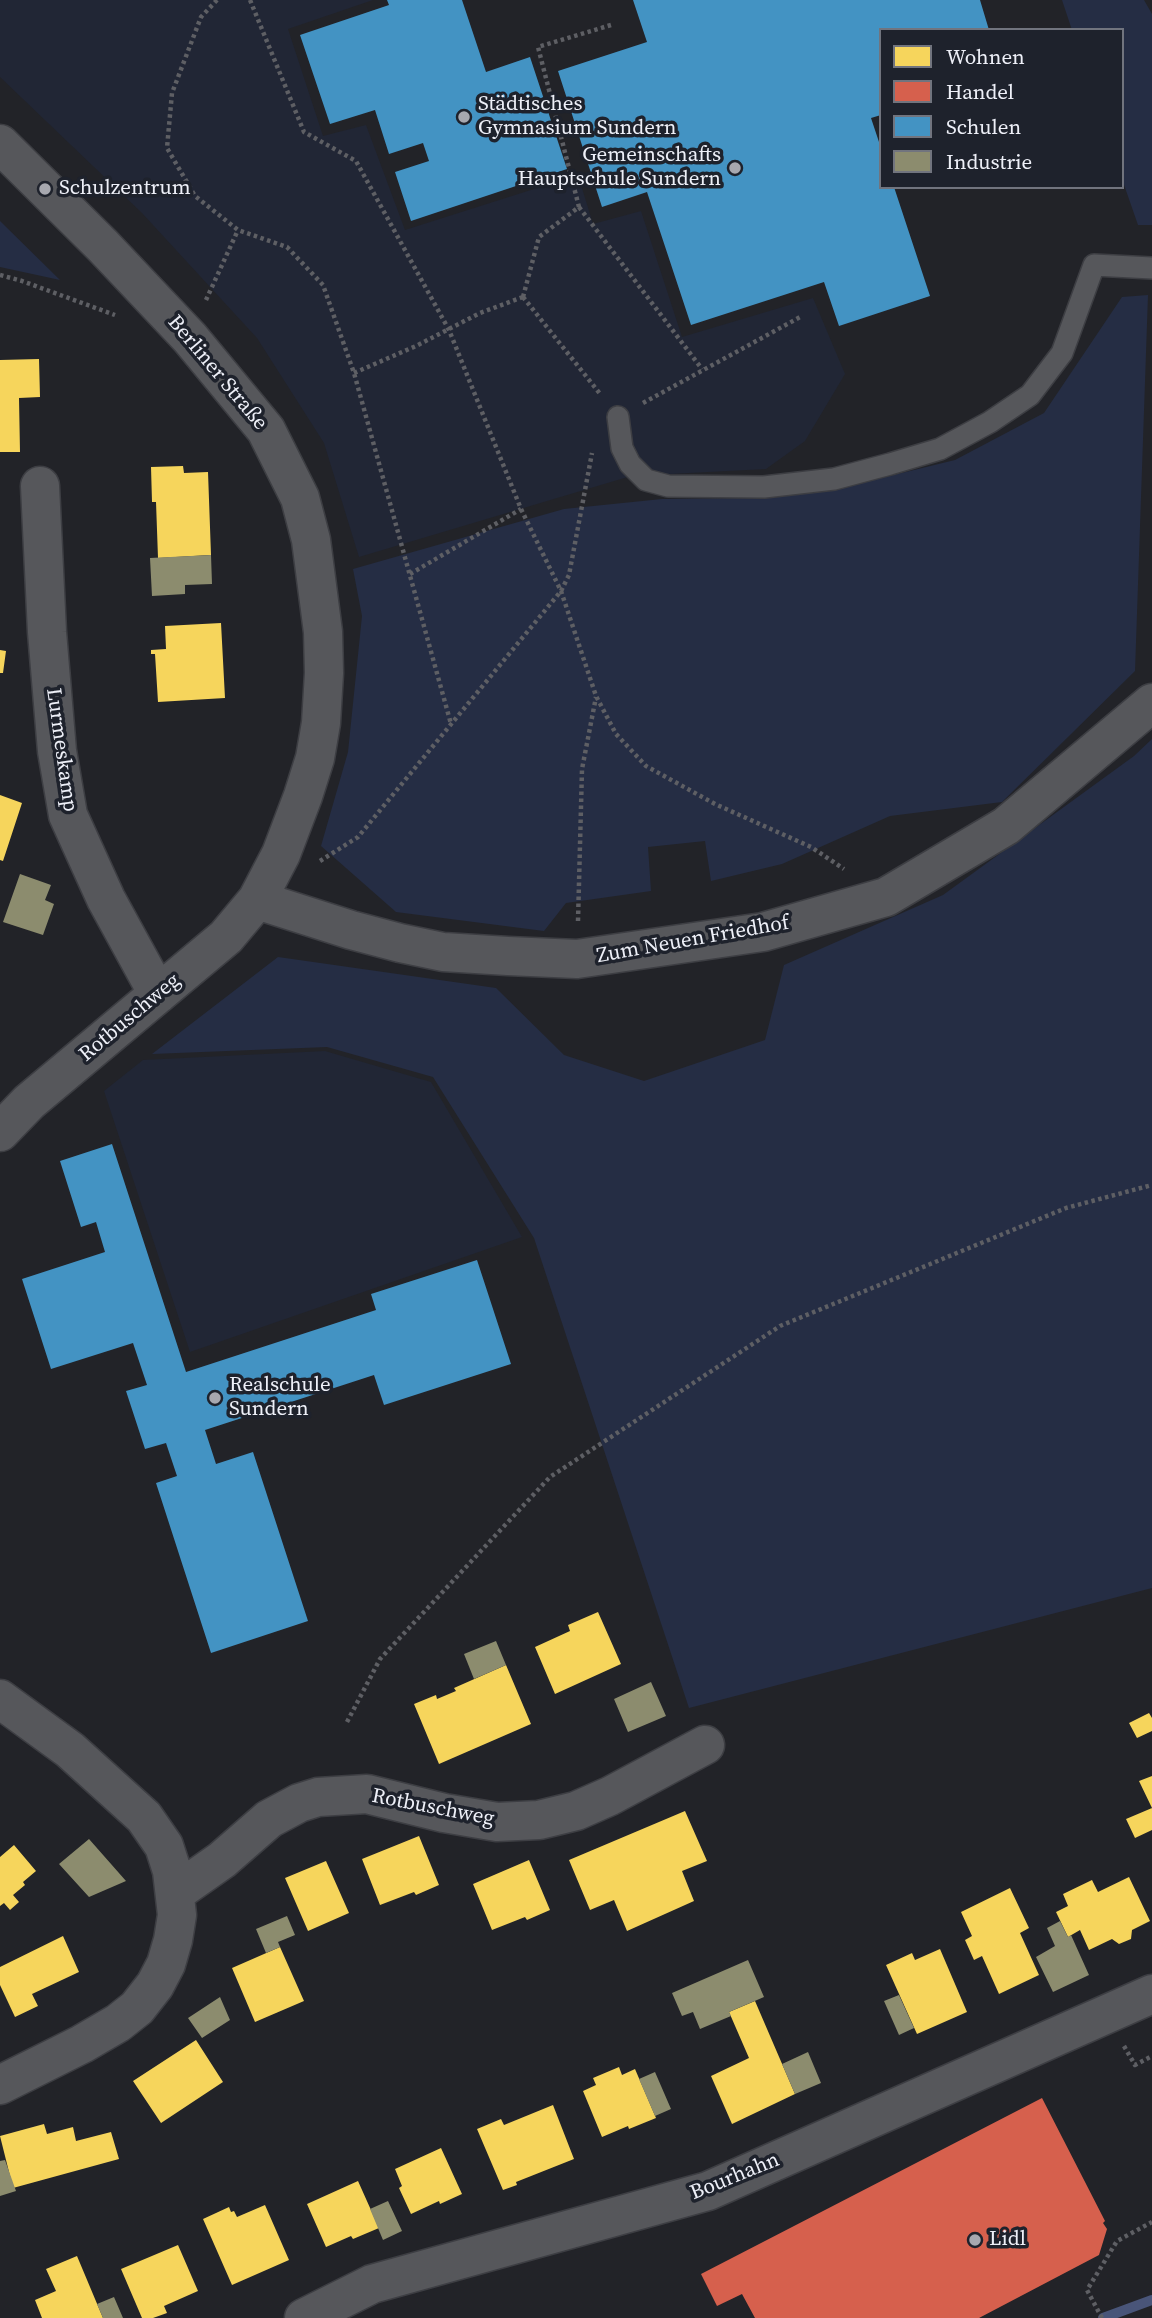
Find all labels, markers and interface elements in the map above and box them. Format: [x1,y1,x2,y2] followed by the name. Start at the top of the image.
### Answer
[879,28,1124,189] legend
[946,42,1025,71] text: Wohnen
[946,77,1014,106] text: Handel
[478,92,677,142] place label: Städtisches Gymnasium Sundern
[456,109,472,125] marker: Städtisches Gymnasium Sundern
[946,112,1021,141] text: Schulen
[518,143,721,193] place label: Gemeinschafts Hauptschule Sundern
[946,147,1032,176] text: Industrie
[727,160,743,176] marker: Gemeinschafts Hauptschule Sundern
[59,176,191,202] place label: Schulzentrum
[37,181,53,197] marker: Schulzentrum
[162,310,272,436] street label: Berliner Straße
[40,687,82,813] street label: Lurmeskamp
[595,911,791,969] street label: Zum Neuen Friedhof
[74,968,186,1068] street label: Rotbuschweg
[229,1373,331,1423] place label: Realschule Sundern
[207,1390,223,1406] marker: Realschule Sundern
[370,1784,496,1832] street label: Rotbuschweg
[687,2148,783,2206] street label: Bourhahn
[989,2227,1026,2253] place label: Lidl
[967,2232,983,2248] marker: Lidl

